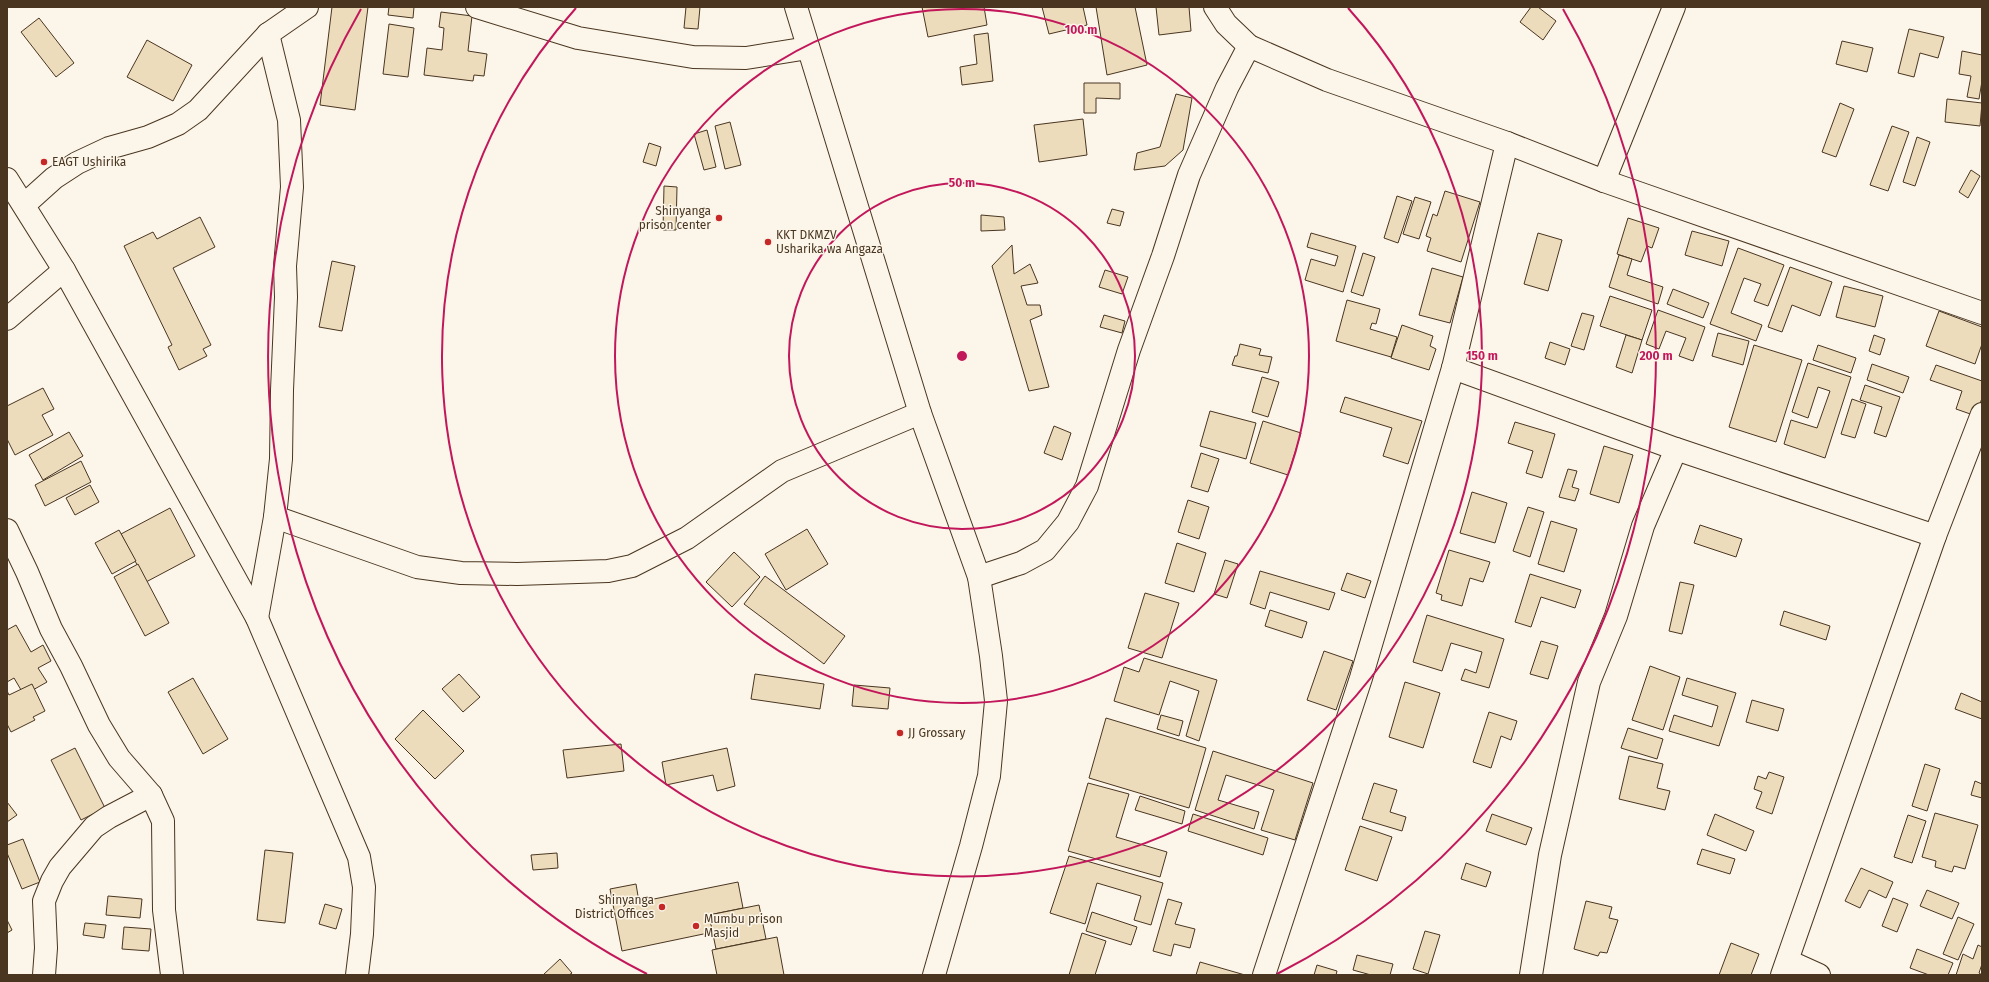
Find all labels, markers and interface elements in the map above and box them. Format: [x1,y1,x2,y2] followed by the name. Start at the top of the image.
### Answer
[1065,23,1097,37] text: 100 m
[52,155,126,169] place label: EAGT Ushirika
[39,157,49,167] marker: EAGT Ushirika
[949,176,975,190] text: 50 m
[639,204,711,232] place label: Shinyanga prison center
[714,213,724,223] marker: Shinyanga prison center
[776,228,883,256] place label: KKT DKMZV Usharika wa Angaza
[763,237,773,247] marker: KKT DKMZV Usharika wa Angaza
[955,349,969,363] centre of rings
[1466,349,1498,363] text: 150 m
[1639,349,1673,363] text: 200 m
[908,726,965,740] place label: JJ Grossary
[895,728,905,738] marker: JJ Grossary
[575,893,654,921] place label: Shinyanga District Offices
[657,902,667,912] marker: Shinyanga District Offices
[704,912,783,940] place label: Mumbu prison Masjid
[691,921,701,931] marker: Mumbu prison Masjid

